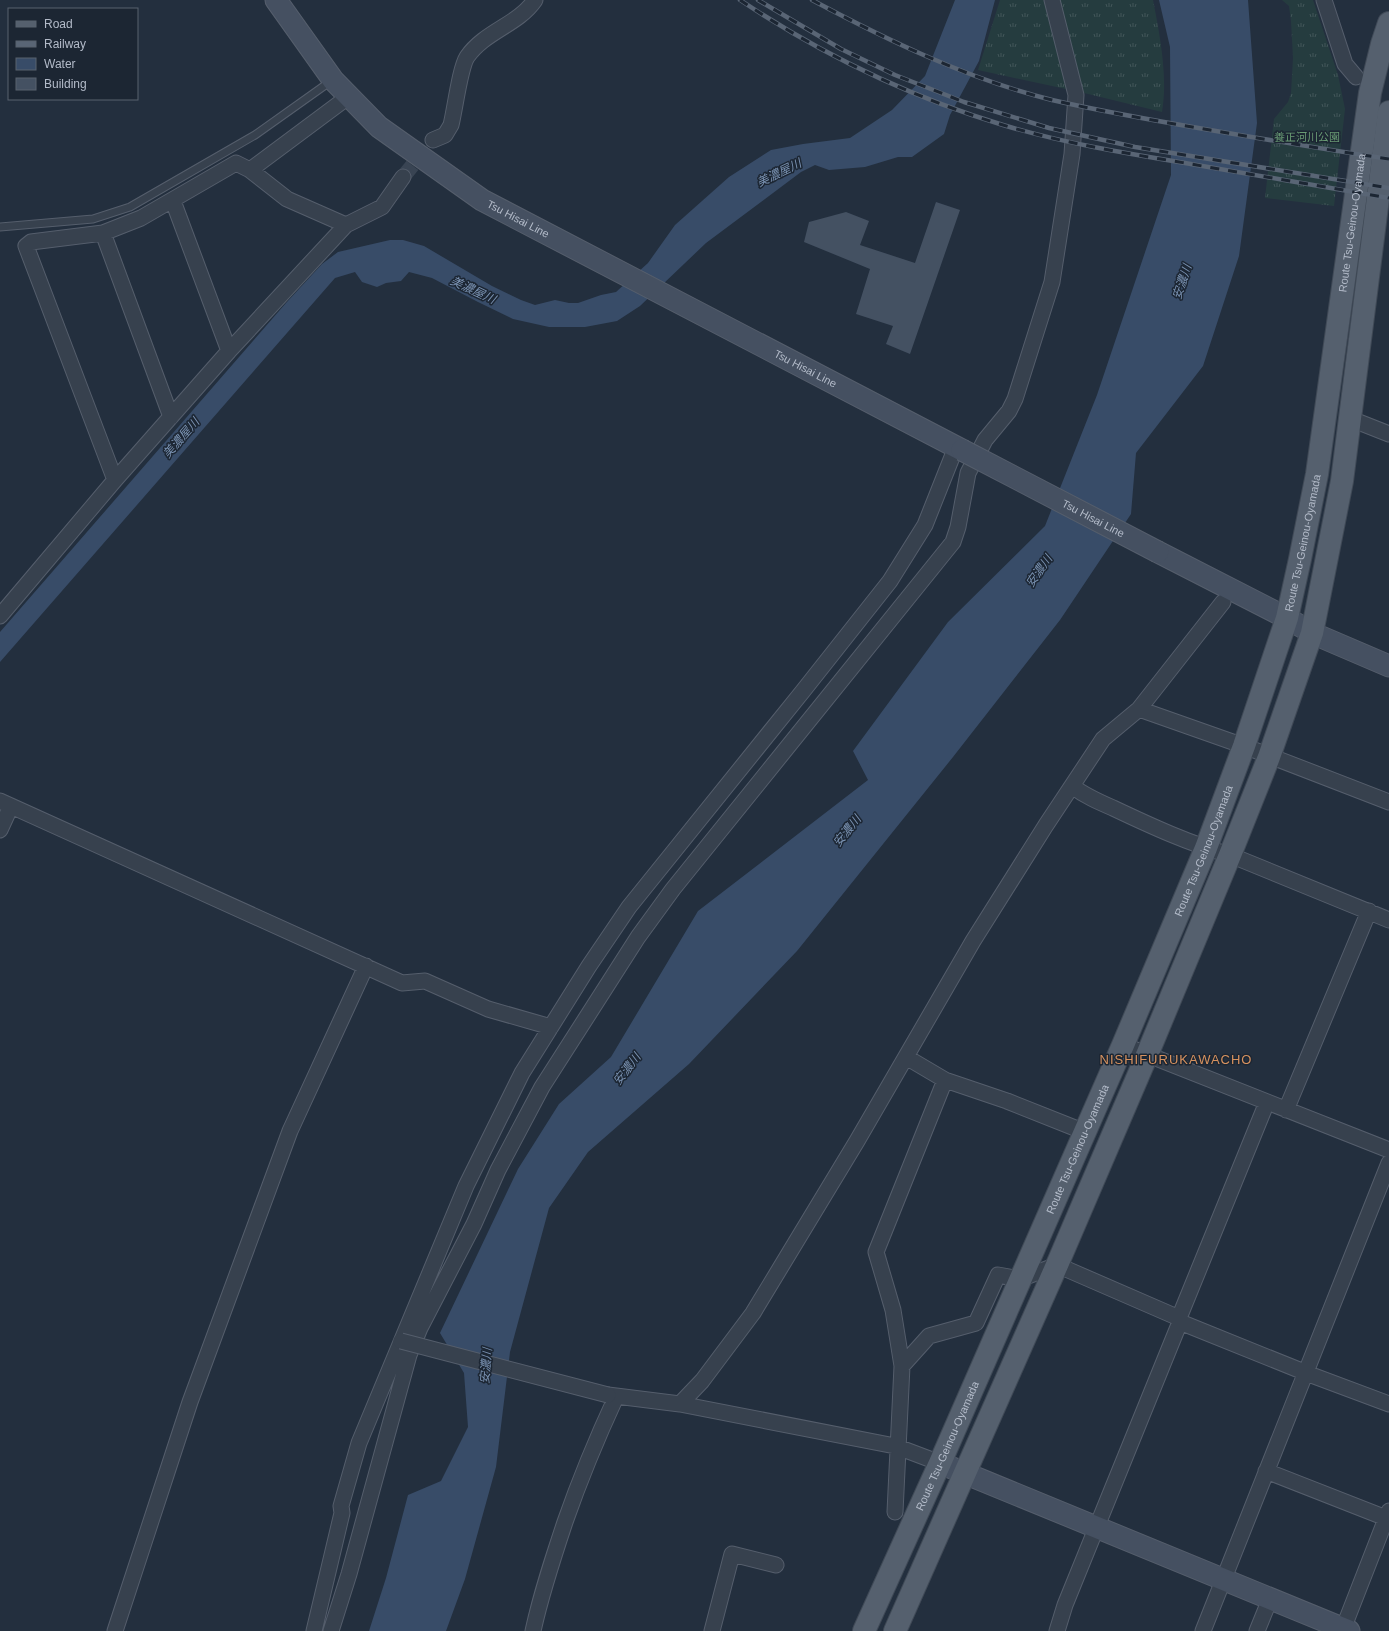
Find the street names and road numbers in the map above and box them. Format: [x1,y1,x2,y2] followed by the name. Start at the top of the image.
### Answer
[1336,152,1368,293] street label: Route Tsu-Geinou-Oyamada
[485,198,551,240] street label: Tsu Hisai Line
[772,347,839,390] street label: Tsu Hisai Line
[1283,472,1323,613] street label: Route Tsu-Geinou-Oyamada
[1060,497,1126,539] street label: Tsu Hisai Line
[1172,783,1235,918] street label: Route Tsu-Geinou-Oyamada
[1044,1082,1111,1216] street label: Route Tsu-Geinou-Oyamada
[913,1379,981,1512] street label: Route Tsu-Geinou-Oyamada

